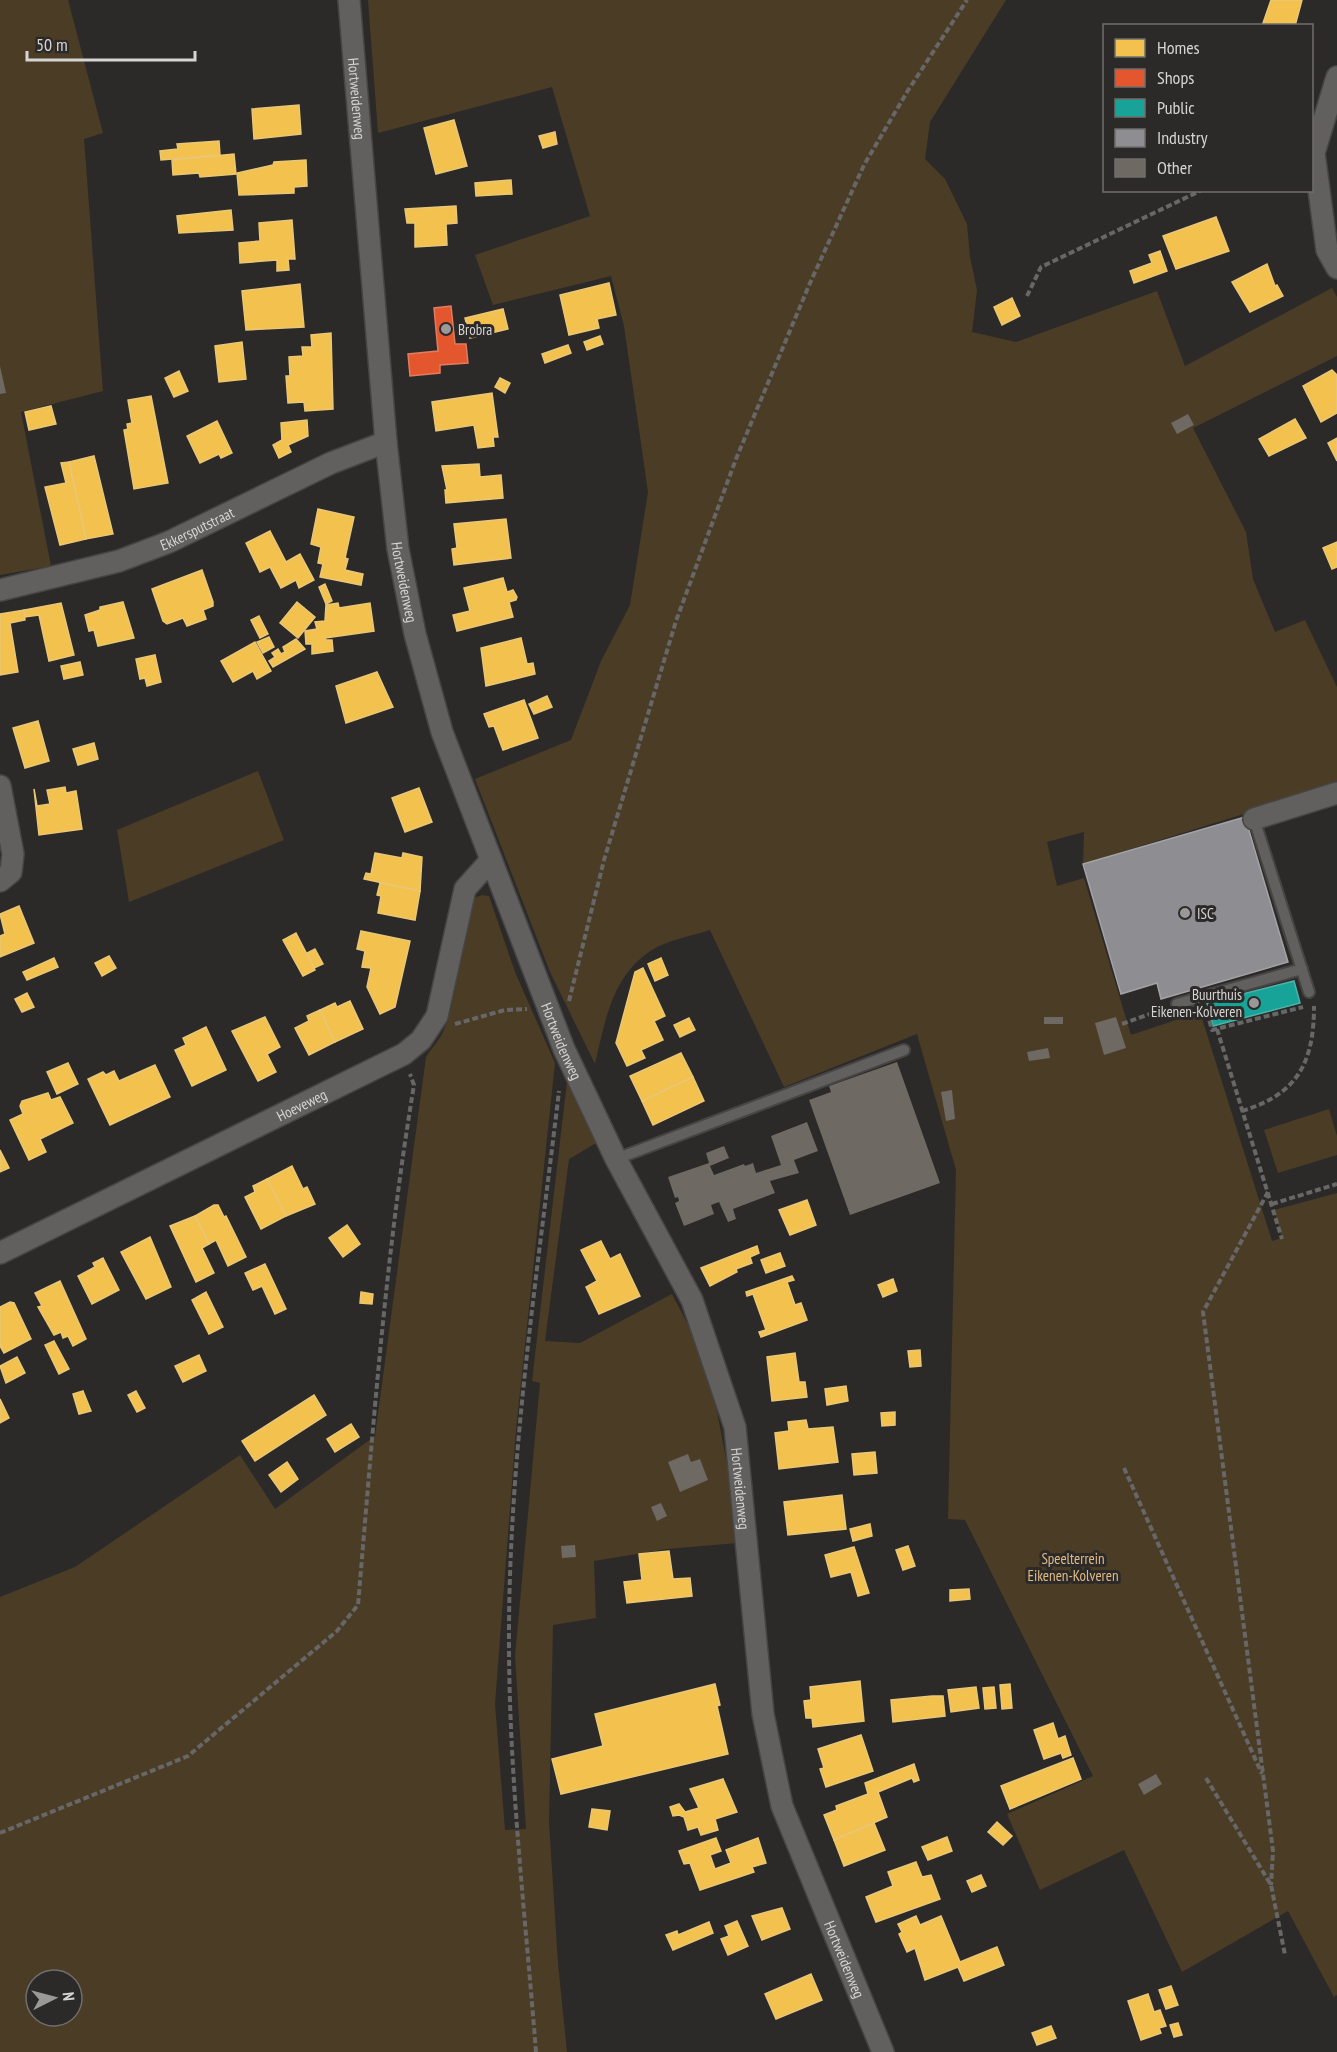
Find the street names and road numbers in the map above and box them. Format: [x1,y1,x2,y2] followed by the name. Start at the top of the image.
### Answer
[344,57,370,140] street label: Hortweidenweg
[157,502,237,554] street label: Ekkersputstraat
[388,541,422,624] street label: Hortweidenweg
[537,1000,587,1083] street label: Hortweidenweg
[273,1084,330,1125] street label: Hoeveweg
[728,1447,754,1530] street label: Hortweidenweg
[821,1918,869,2001] street label: Hortweidenweg

